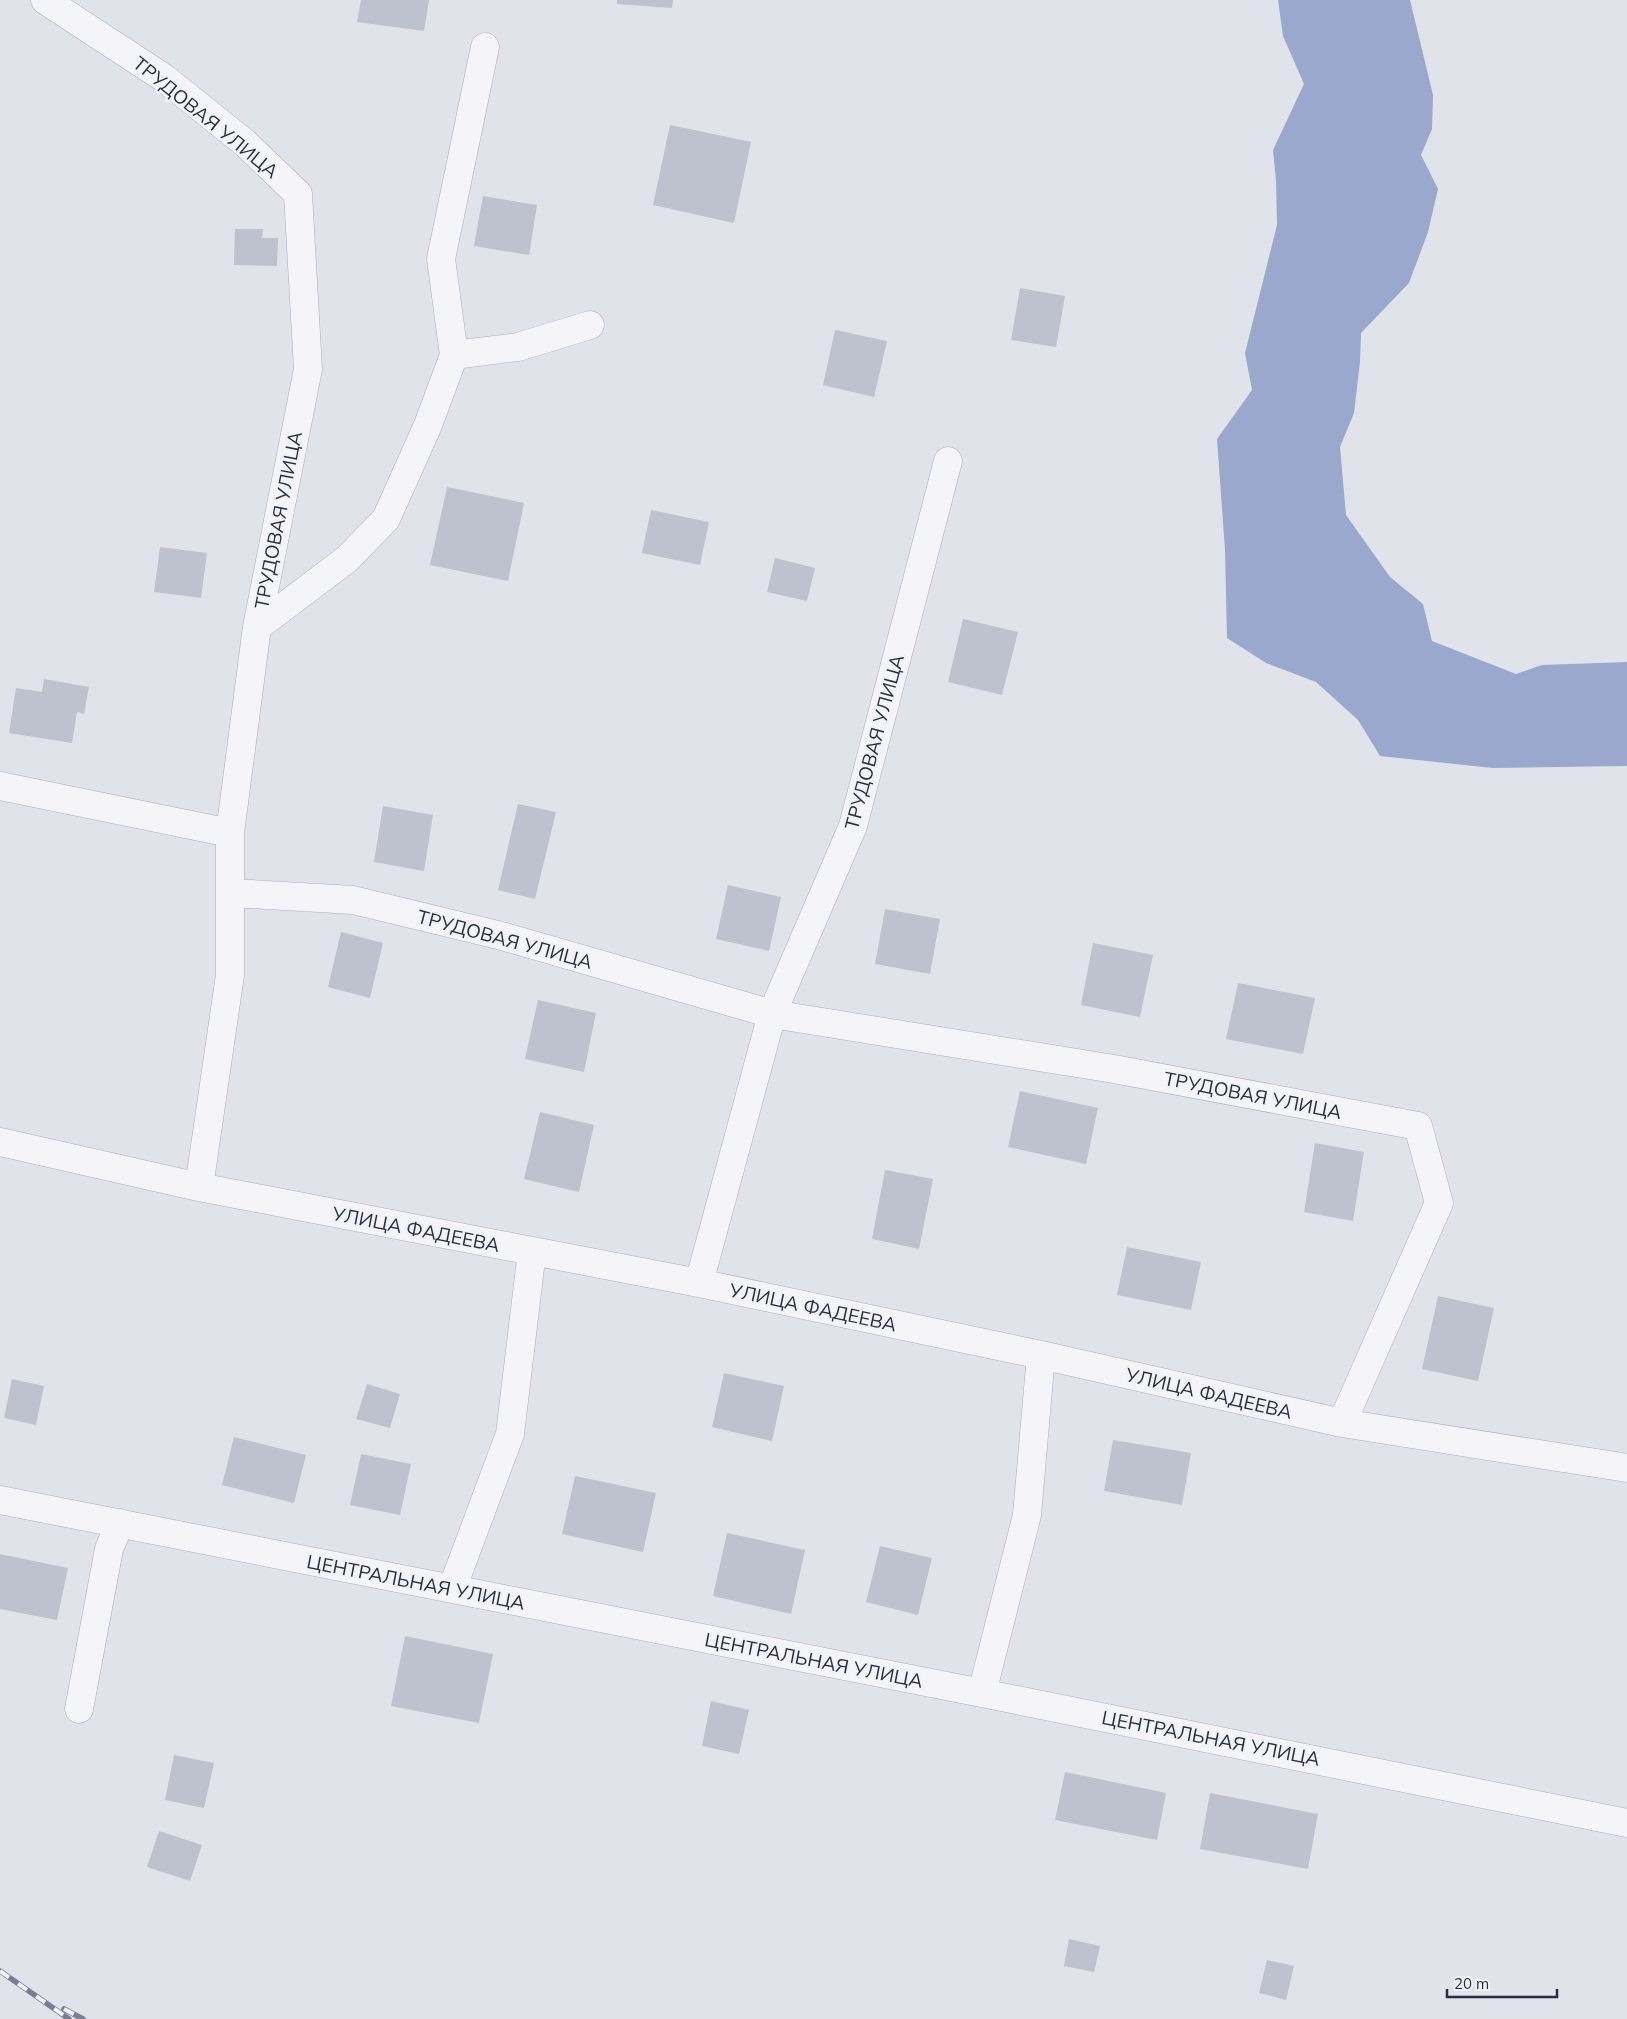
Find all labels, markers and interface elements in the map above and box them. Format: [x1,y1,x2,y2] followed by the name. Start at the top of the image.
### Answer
[128,51,284,183] street label: ТРУДОВАЯ УЛИЦА
[249,429,307,611] street label: ТРУДОВАЯ УЛИЦА
[839,652,909,832] street label: ТРУДОВАЯ УЛИЦА
[415,904,595,974] street label: ТРУДОВАЯ УЛИЦА
[1162,1066,1344,1124] street label: ТРУДОВАЯ УЛИЦА
[329,1201,502,1257] street label: УЛИЦА ФАДЕЕВА
[726,1277,899,1336] street label: УЛИЦА ФАДЕЕВА
[1122,1362,1295,1424] street label: УЛИЦА ФАДЕЕВА
[305,1549,527,1615] street label: ЦЕНТРАЛЬНАЯ УЛИЦА
[703,1627,925,1693] street label: ЦЕНТРАЛЬНАЯ УЛИЦА
[1100,1705,1322,1771] street label: ЦЕНТРАЛЬНАЯ УЛИЦА
[1447,1966,1557,1998] scale bar
[1454,1974,1489,1993] text: 20 m

